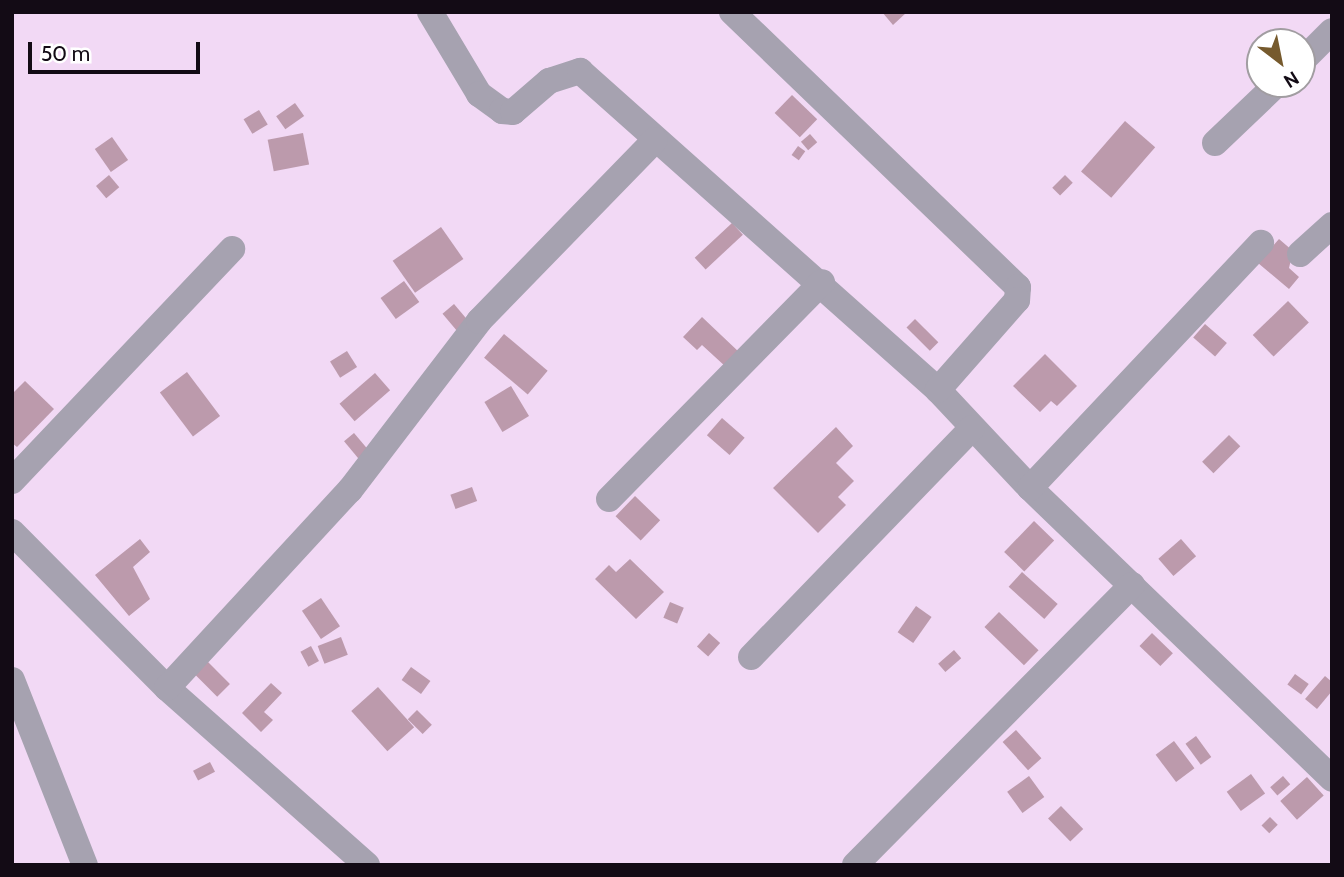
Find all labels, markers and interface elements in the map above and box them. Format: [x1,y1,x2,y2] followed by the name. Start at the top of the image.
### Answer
[32,28,203,72] scale bar
[1246,28,1316,98] north arrow
[41,41,90,66] text: 50 m
[1280,66,1303,93] text: N

